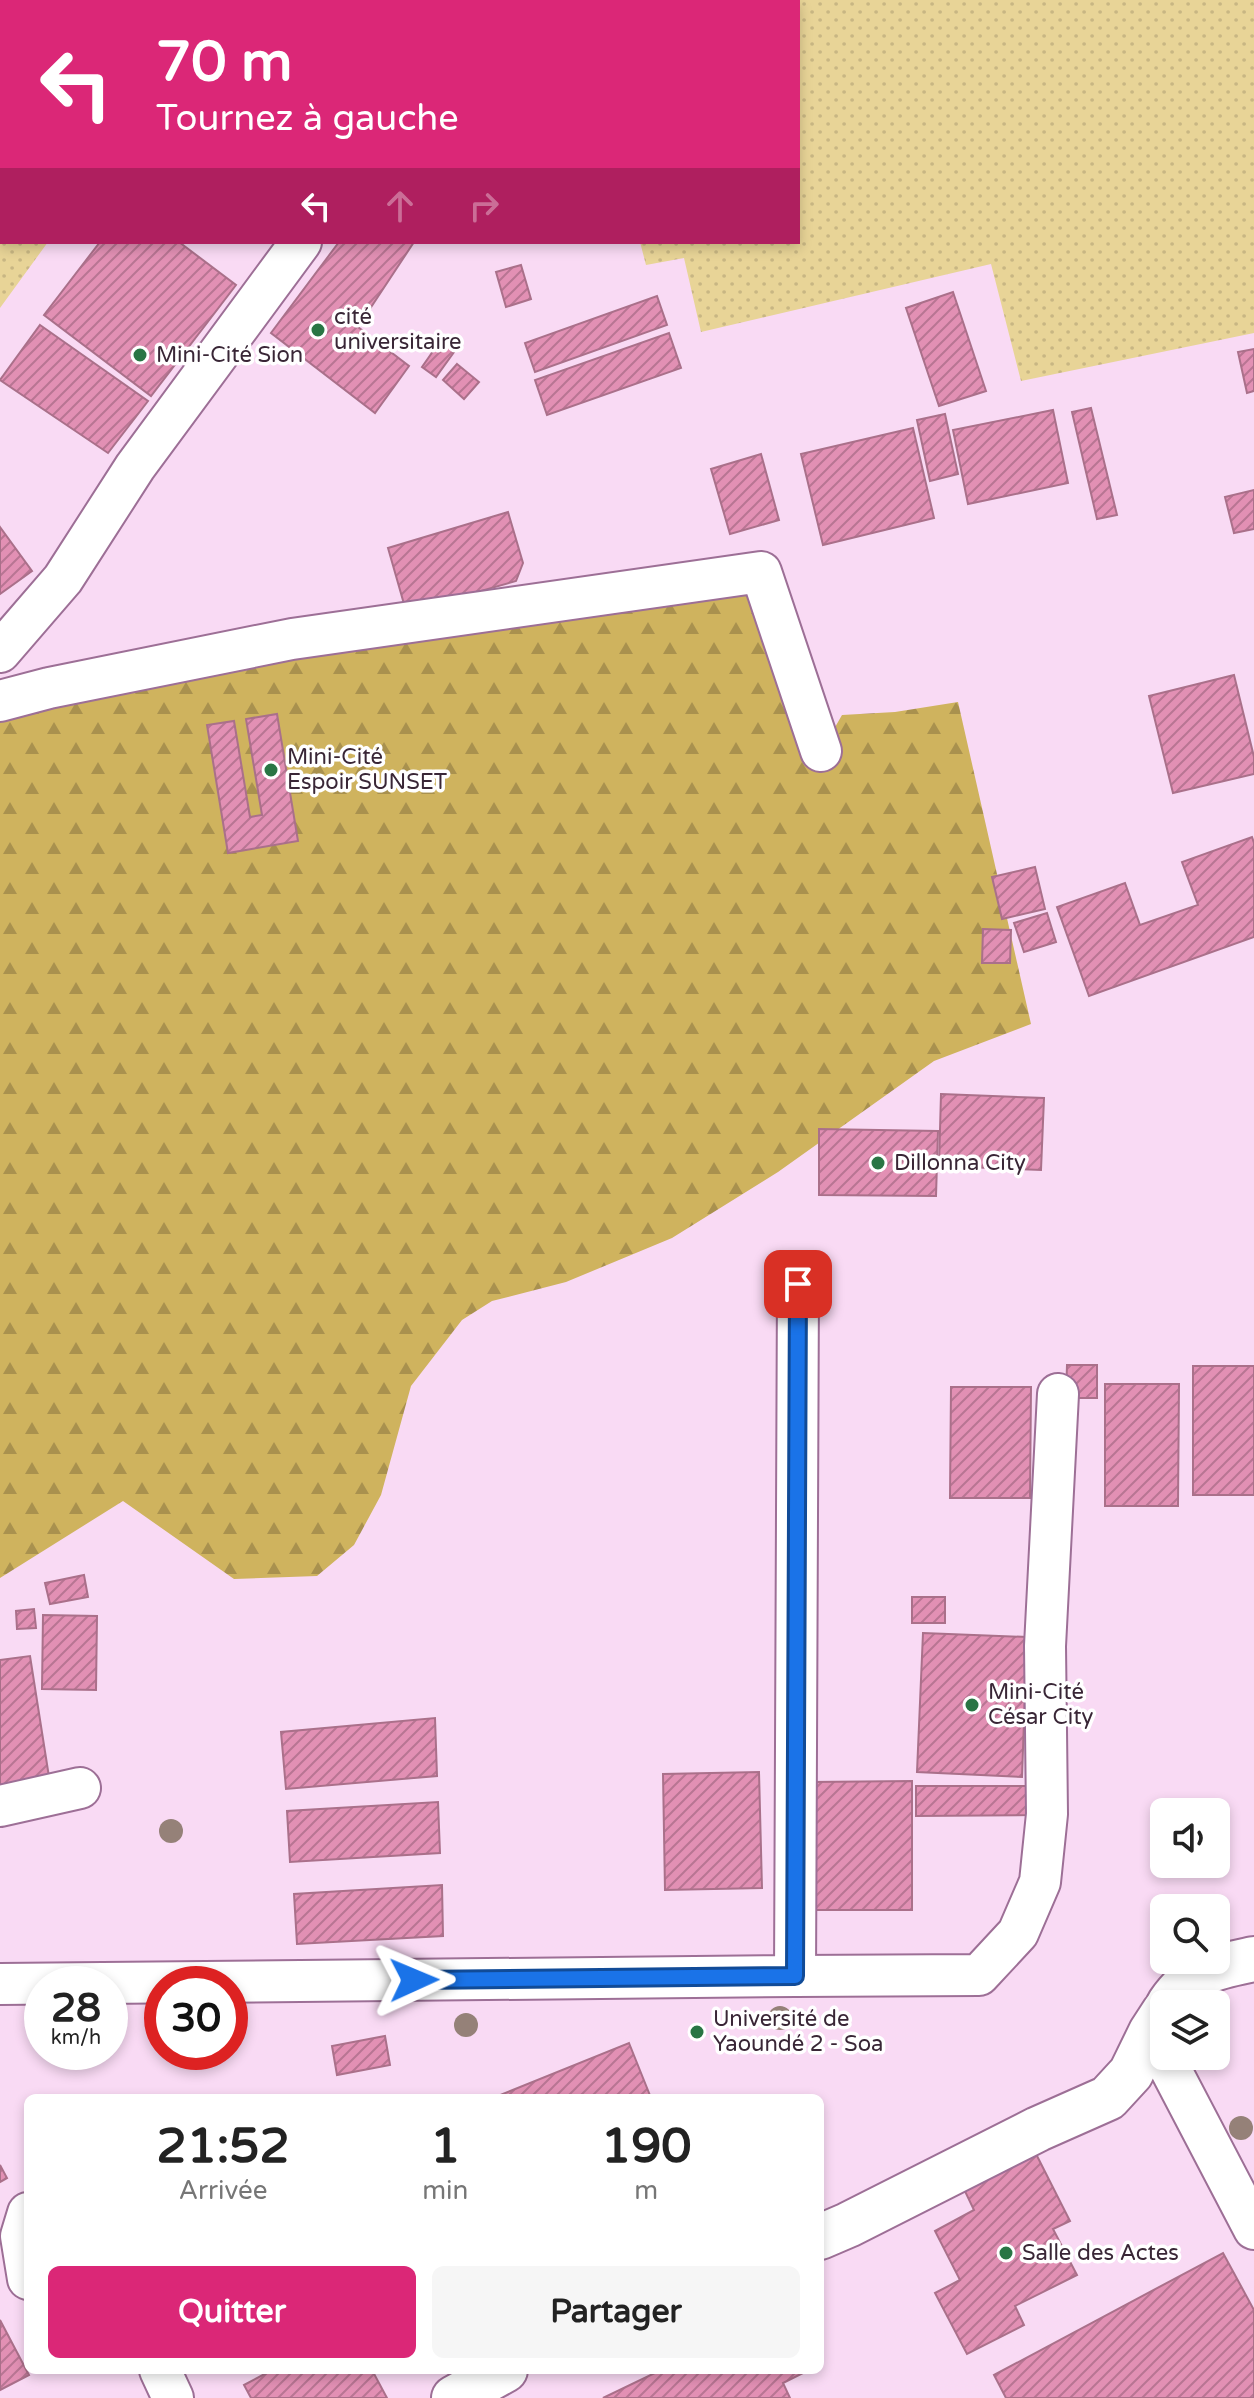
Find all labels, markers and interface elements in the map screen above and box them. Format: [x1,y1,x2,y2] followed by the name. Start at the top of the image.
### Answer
[156,29,292,96] text: 70 m
[24,32,128,136] icon: left
[156,97,459,140] text: Tournez à gauche
[294,184,338,228] icon: left
[378,184,422,228] icon: ahead
[462,184,506,228] icon: right
[334,304,462,355] place label: cité universitaire
[309,321,327,339] marker: cité universitaire
[156,342,303,368] place label: Mini-Cité Sion
[131,346,149,364] marker: Mini-Cité Sion
[287,744,448,795] place label: Mini-Cité Espoir SUNSET
[262,761,280,779] marker: Mini-Cité Espoir SUNSET
[894,1150,1026,1176] place label: Dillonna City
[869,1154,887,1172] marker: Dillonna City
[764,1250,832,1318] pin
[776,1262,820,1306] icon: arrive
[988,1679,1094,1730] place label: Mini-Cité César City
[963,1696,981,1714] marker: Mini-Cité César City
[1150,1798,1230,2070] map controls
[1150,1798,1230,1878] button: sound
[1150,1894,1230,1974] button: search
[372,1938,456,2022] position arrow
[144,1966,248,2070] speed limit sign: 30
[51,1984,101,2032] text: 28
[1150,1990,1230,2070] button: layers
[713,2006,883,2057] place label: Université de Yaoundé 2 - Soa
[688,2023,706,2041] marker: Université de Yaoundé 2 - Soa
[51,2026,101,2050] text: km/h
[157,2118,290,2176] text: 21:52
[430,2118,460,2176] text: 1
[601,2118,691,2176] text: 190
[179,2175,267,2206] text: Arrivée
[422,2175,468,2206] text: min
[634,2175,658,2206] text: m
[1022,2240,1179,2266] place label: Salle des Actes
[997,2244,1015,2262] marker: Salle des Actes
[48,2266,416,2358] button: Quitter
[432,2266,800,2358] button: Partager

